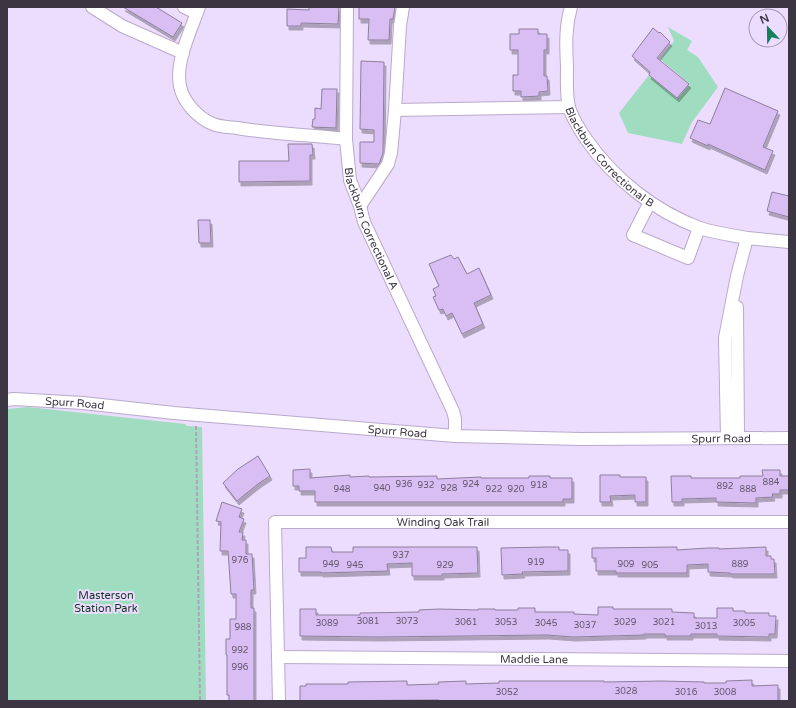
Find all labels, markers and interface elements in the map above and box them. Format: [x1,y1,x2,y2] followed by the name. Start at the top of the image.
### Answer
[748,8,788,48] north arrow
[758,12,771,27] text: N
[563,105,657,210] street label: Blackburn Correctional B
[342,167,401,292] street label: Blackburn Correctional A
[45,394,105,412] street label: Spurr Road
[367,422,428,440] street label: Spurr Road
[692,432,751,445] street label: Spurr Road
[763,477,780,488] house number: 884
[396,479,413,490] house number: 936
[463,479,480,490] house number: 924
[418,480,434,491] house number: 932
[531,480,548,491] house number: 918
[717,481,733,492] house number: 892
[374,483,391,494] house number: 940
[441,483,458,494] house number: 928
[334,484,351,495] house number: 948
[486,484,502,495] house number: 922
[508,484,525,495] house number: 920
[740,484,757,495] house number: 888
[397,516,489,529] street label: Winding Oak Trail
[393,550,410,561] house number: 937
[232,555,249,566] house number: 976
[528,557,545,568] house number: 919
[323,559,340,570] house number: 949
[618,559,635,570] house number: 909
[732,559,749,570] house number: 889
[347,560,364,571] house number: 945
[437,560,454,571] house number: 929
[642,560,659,571] house number: 905
[74,589,138,615] park label: Masterson Station Park
[357,616,379,627] house number: 3081
[396,616,418,627] house number: 3073
[455,617,477,628] house number: 3061
[495,617,517,628] house number: 3053
[614,617,637,628] house number: 3029
[653,617,675,628] house number: 3021
[316,618,339,629] house number: 3089
[535,618,558,629] house number: 3045
[733,618,756,629] house number: 3005
[574,620,597,631] house number: 3037
[695,621,717,632] house number: 3013
[235,622,252,633] house number: 988
[232,645,248,656] house number: 992
[500,652,568,666] street label: Maddie Lane
[232,662,249,673] house number: 996
[615,686,638,697] house number: 3028
[496,687,518,698] house number: 3052
[675,687,698,698] house number: 3016
[714,687,737,698] house number: 3008

